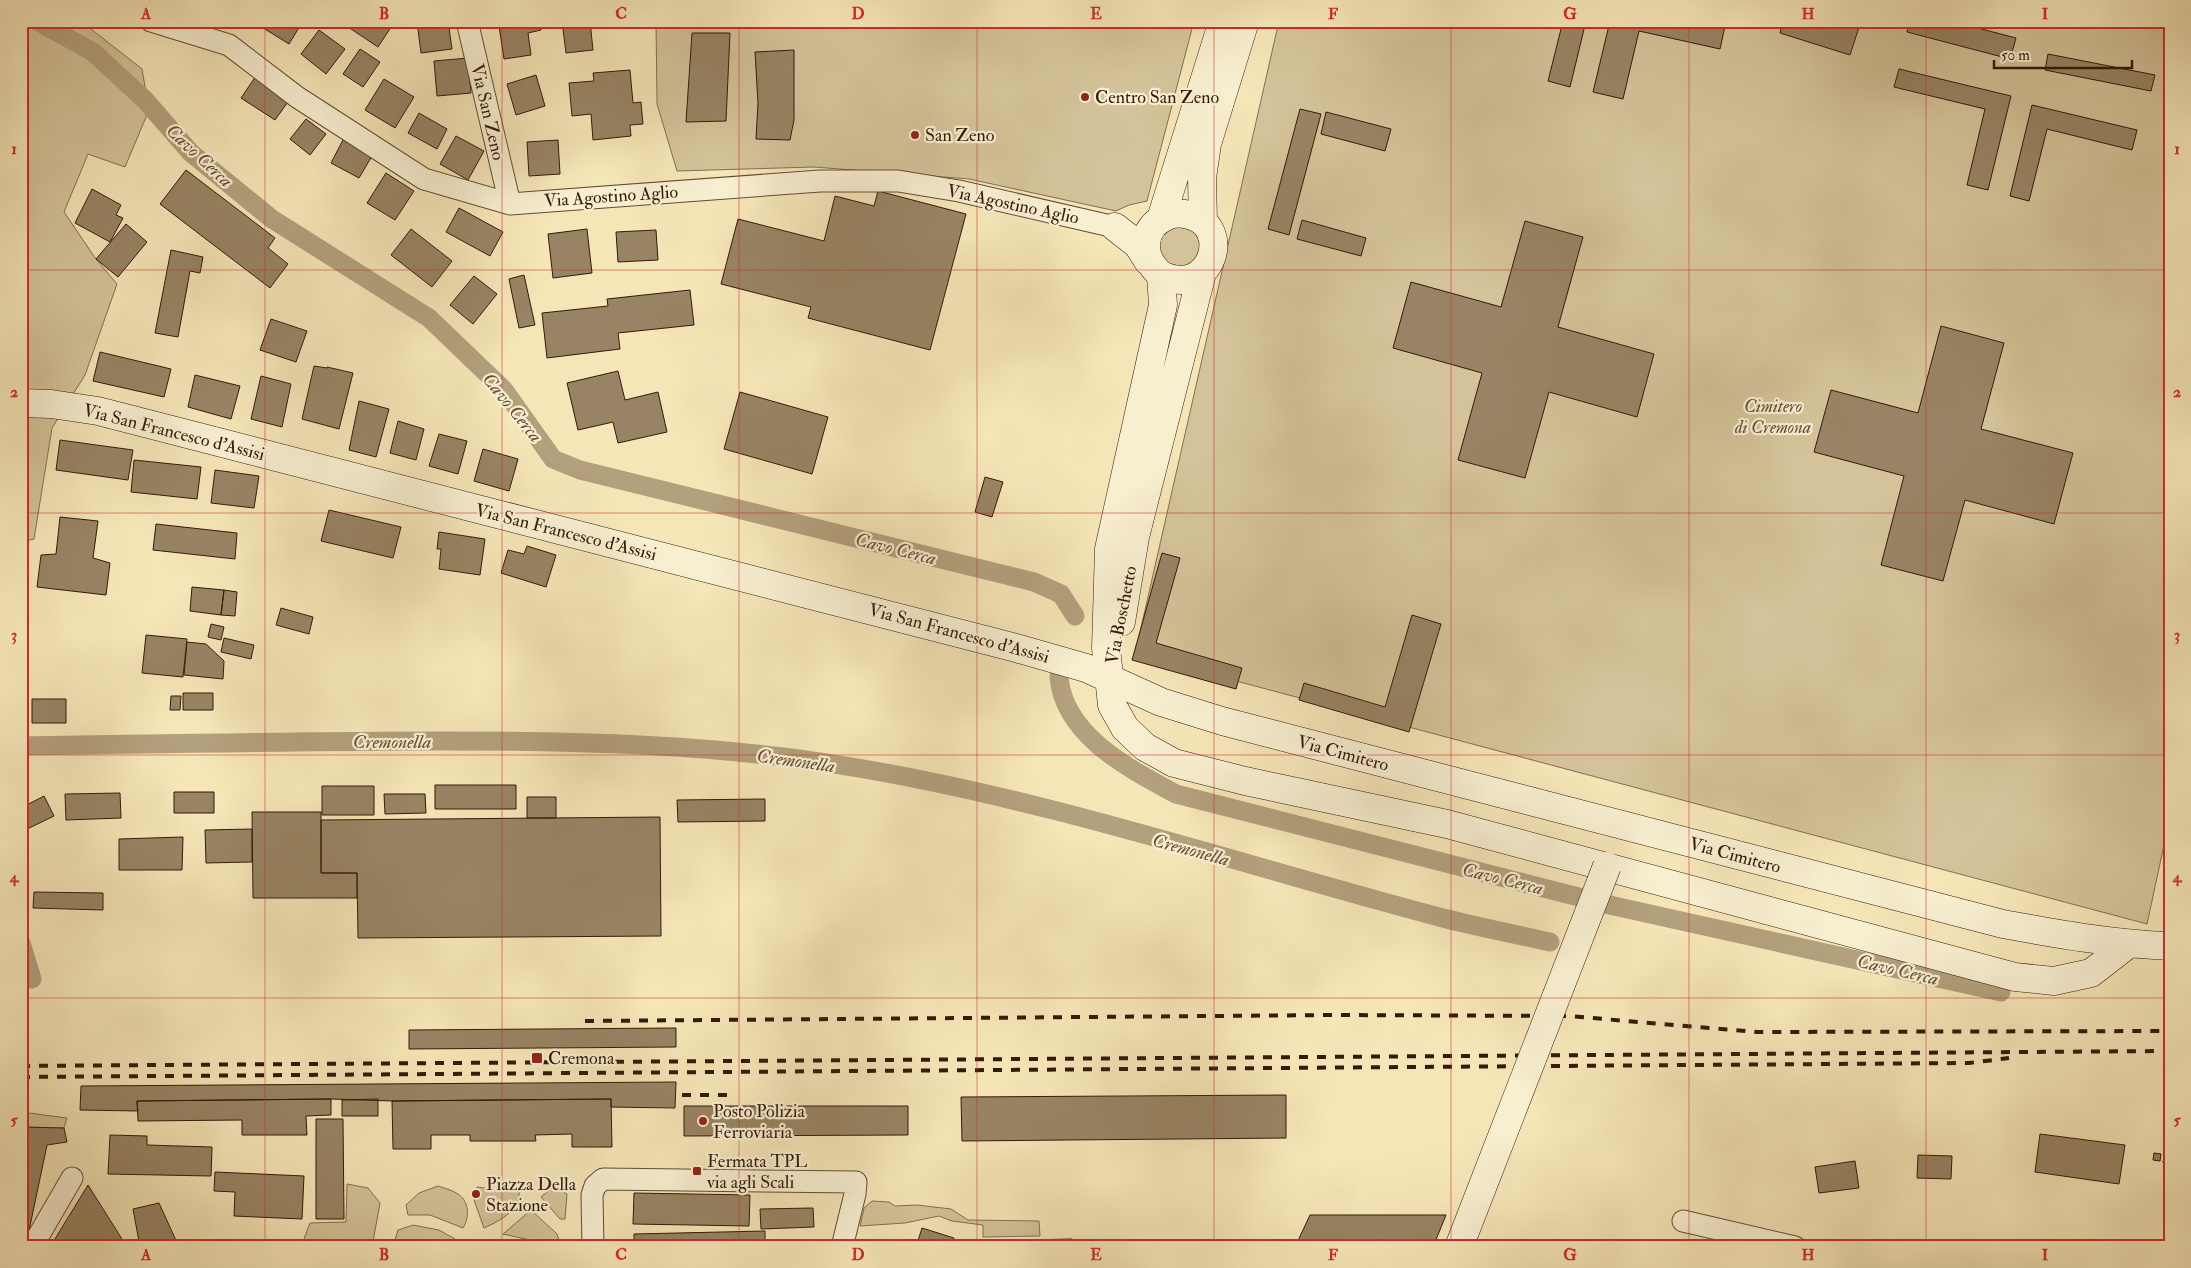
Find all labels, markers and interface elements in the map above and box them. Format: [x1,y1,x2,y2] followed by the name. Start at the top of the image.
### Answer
[140,4,152,24] text: A
[379,4,389,24] text: B
[615,4,627,24] text: C
[851,4,865,24] text: D
[1090,4,1102,24] text: E
[1328,4,1338,24] text: F
[1563,4,1577,24] text: G
[1801,4,1815,24] text: H
[2042,4,2049,24] text: I
[1994,38,2131,70] scale bar
[2001,46,2030,65] text: 50 m
[465,62,510,163] street label: Via San Zeno
[1095,86,1220,109] place label: Centro San Zeno
[1079,91,1091,103] marker: Centro San Zeno
[161,119,238,193] water label: Cavo Cerca
[925,124,995,147] place label: San Zeno
[909,129,921,141] marker: San Zeno
[11,139,17,159] text: 1
[2174,139,2180,159] text: 1
[945,179,1081,230] street label: Via Agostino Aglio
[543,180,679,213] street label: Via Agostino Aglio
[477,368,548,447] water label: Cavo Cerca
[10,382,18,402] text: 2
[2173,382,2181,402] text: 2
[1734,395,1811,439] park label: Cimitero di Cremona
[81,399,267,466] street label: Via San Francesco d'Assisi
[473,499,659,566] street label: Via San Francesco d'Assisi
[853,527,939,571] water label: Cavo Cerca
[1101,564,1142,666] street label: Via Boschetto
[866,598,1052,669] street label: Via San Francesco d'Assisi
[11,625,17,645] text: 3
[2174,625,2180,645] text: 3
[353,730,432,754] water label: Cremonella
[1295,730,1391,777] street label: Via Cimitero
[755,744,837,778] water label: Cremonella
[1150,828,1232,872] water label: Cremonella
[1687,832,1783,879] street label: Via Cimitero
[1460,857,1546,901] water label: Cavo Cerca
[9,867,20,887] text: 4
[2172,867,2183,887] text: 4
[1855,949,1941,991] water label: Cavo Cerca
[548,1047,615,1070] place label: Cremona
[530,1051,544,1065] marker: Cremona
[713,1100,806,1144] place label: Posto Polizia Ferroviaria
[10,1110,18,1130] text: 5
[2173,1110,2181,1130] text: 5
[697,1115,709,1127] marker: Posto Polizia Ferroviaria
[706,1150,807,1194] place label: Fermata TPL via agli Scali
[691,1165,703,1177] marker: Fermata TPL via agli Scali
[486,1173,577,1217] place label: Piazza Della Stazione
[470,1188,482,1200] marker: Piazza Della Stazione
[140,1245,152,1265] text: A
[379,1245,389,1265] text: B
[615,1245,627,1265] text: C
[851,1245,865,1265] text: D
[1090,1245,1102,1265] text: E
[1328,1245,1338,1265] text: F
[1563,1245,1577,1265] text: G
[1801,1245,1815,1265] text: H
[2042,1245,2049,1265] text: I

